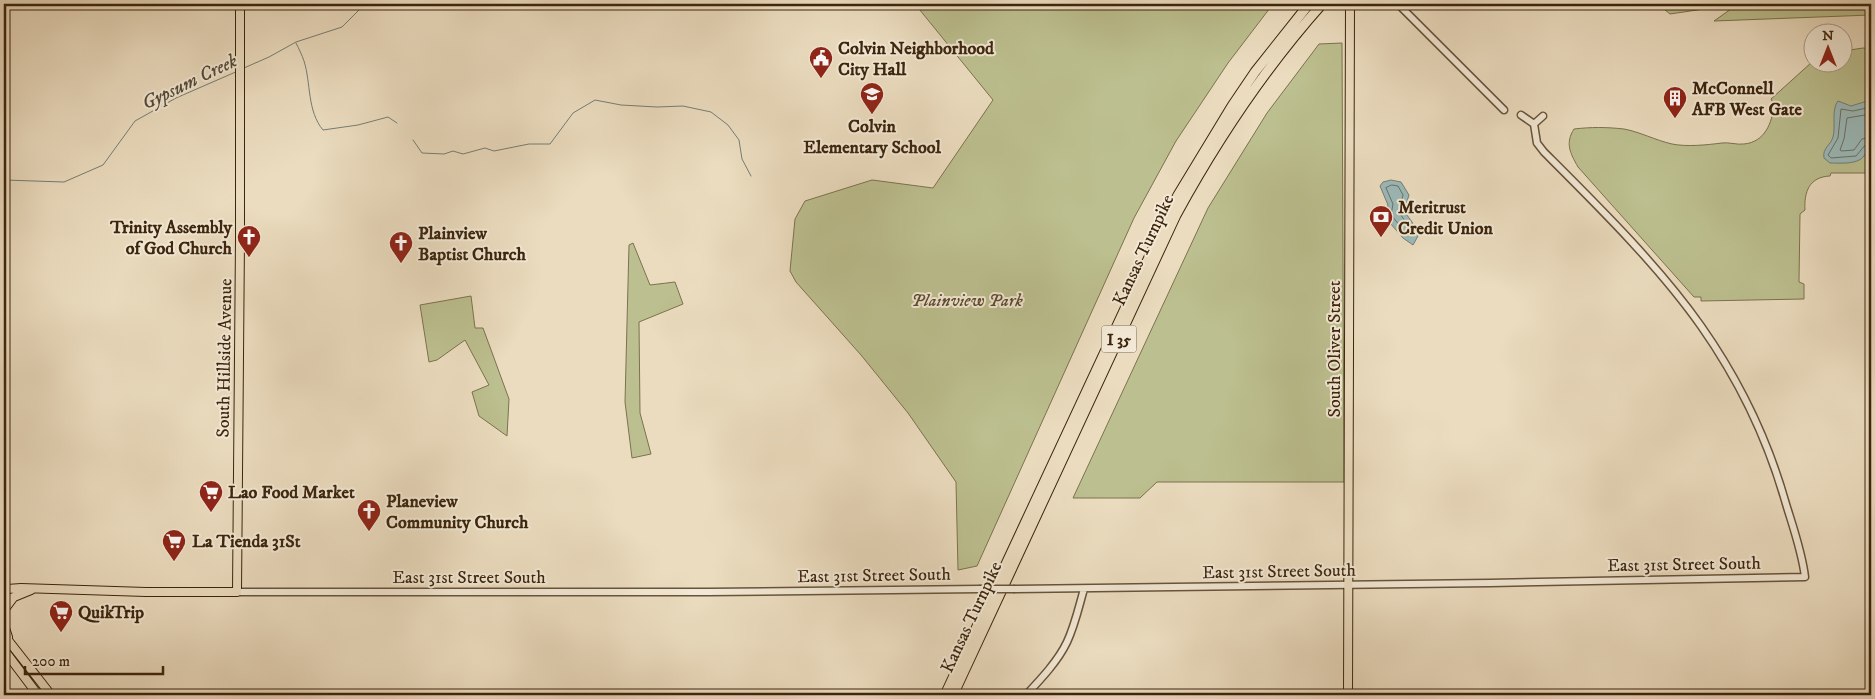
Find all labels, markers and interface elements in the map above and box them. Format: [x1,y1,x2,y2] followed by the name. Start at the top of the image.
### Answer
[1802,22,1852,72] north arrow
[1822,27,1834,45] text: N
[838,38,995,81] place label: Colvin Neighborhood City Hall
[808,45,834,79] public building icon: Colvin Neighborhood City Hall
[138,49,241,116] water label: Gypsum Creek
[1691,78,1802,121] place label: McConnell AFB West Gate
[859,81,885,115] school or university icon: Colvin Elementary School
[1662,85,1688,119] building icon: McConnell AFB West Gate
[803,116,941,159] place label: Colvin Elementary School
[1109,191,1179,310] street label: Kansas Turnpike
[1398,197,1494,240] place label: Meritrust Credit Union
[1368,204,1394,238] bank icon: Meritrust Credit Union
[109,217,233,260] place label: Trinity Assembly of God Church
[418,223,526,266] place label: Plainview Baptist Church
[236,224,262,258] church icon: Trinity Assembly of God Church
[388,230,414,264] church icon: Plainview Baptist Church
[213,278,237,438] street label: South Hillside Avenue
[1324,280,1346,418] street label: South Oliver Street
[911,290,1023,312] park label: Plainview Park
[1102,326,1136,352] road number: I 35
[198,479,224,513] supermarket icon: Lao Food Market
[228,482,355,504] place label: Lao Food Market
[386,491,529,534] place label: Planeview Community Church
[356,498,382,532] church icon: Planeview Community Church
[161,528,187,562] supermarket icon: La Tienda 31St
[192,531,301,553] place label: La Tienda 31St
[1607,553,1762,577] street label: East 31st Street South
[937,558,1007,677] street label: Kansas Turnpike
[1202,560,1357,584] street label: East 31st Street South
[797,564,952,588] street label: East 31st Street South
[392,567,546,589] street label: East 31st Street South
[48,599,74,633] supermarket icon: QuikTrip
[78,602,144,624] place label: QuikTrip
[25,644,162,676] scale bar
[32,652,70,671] text: 200 m

